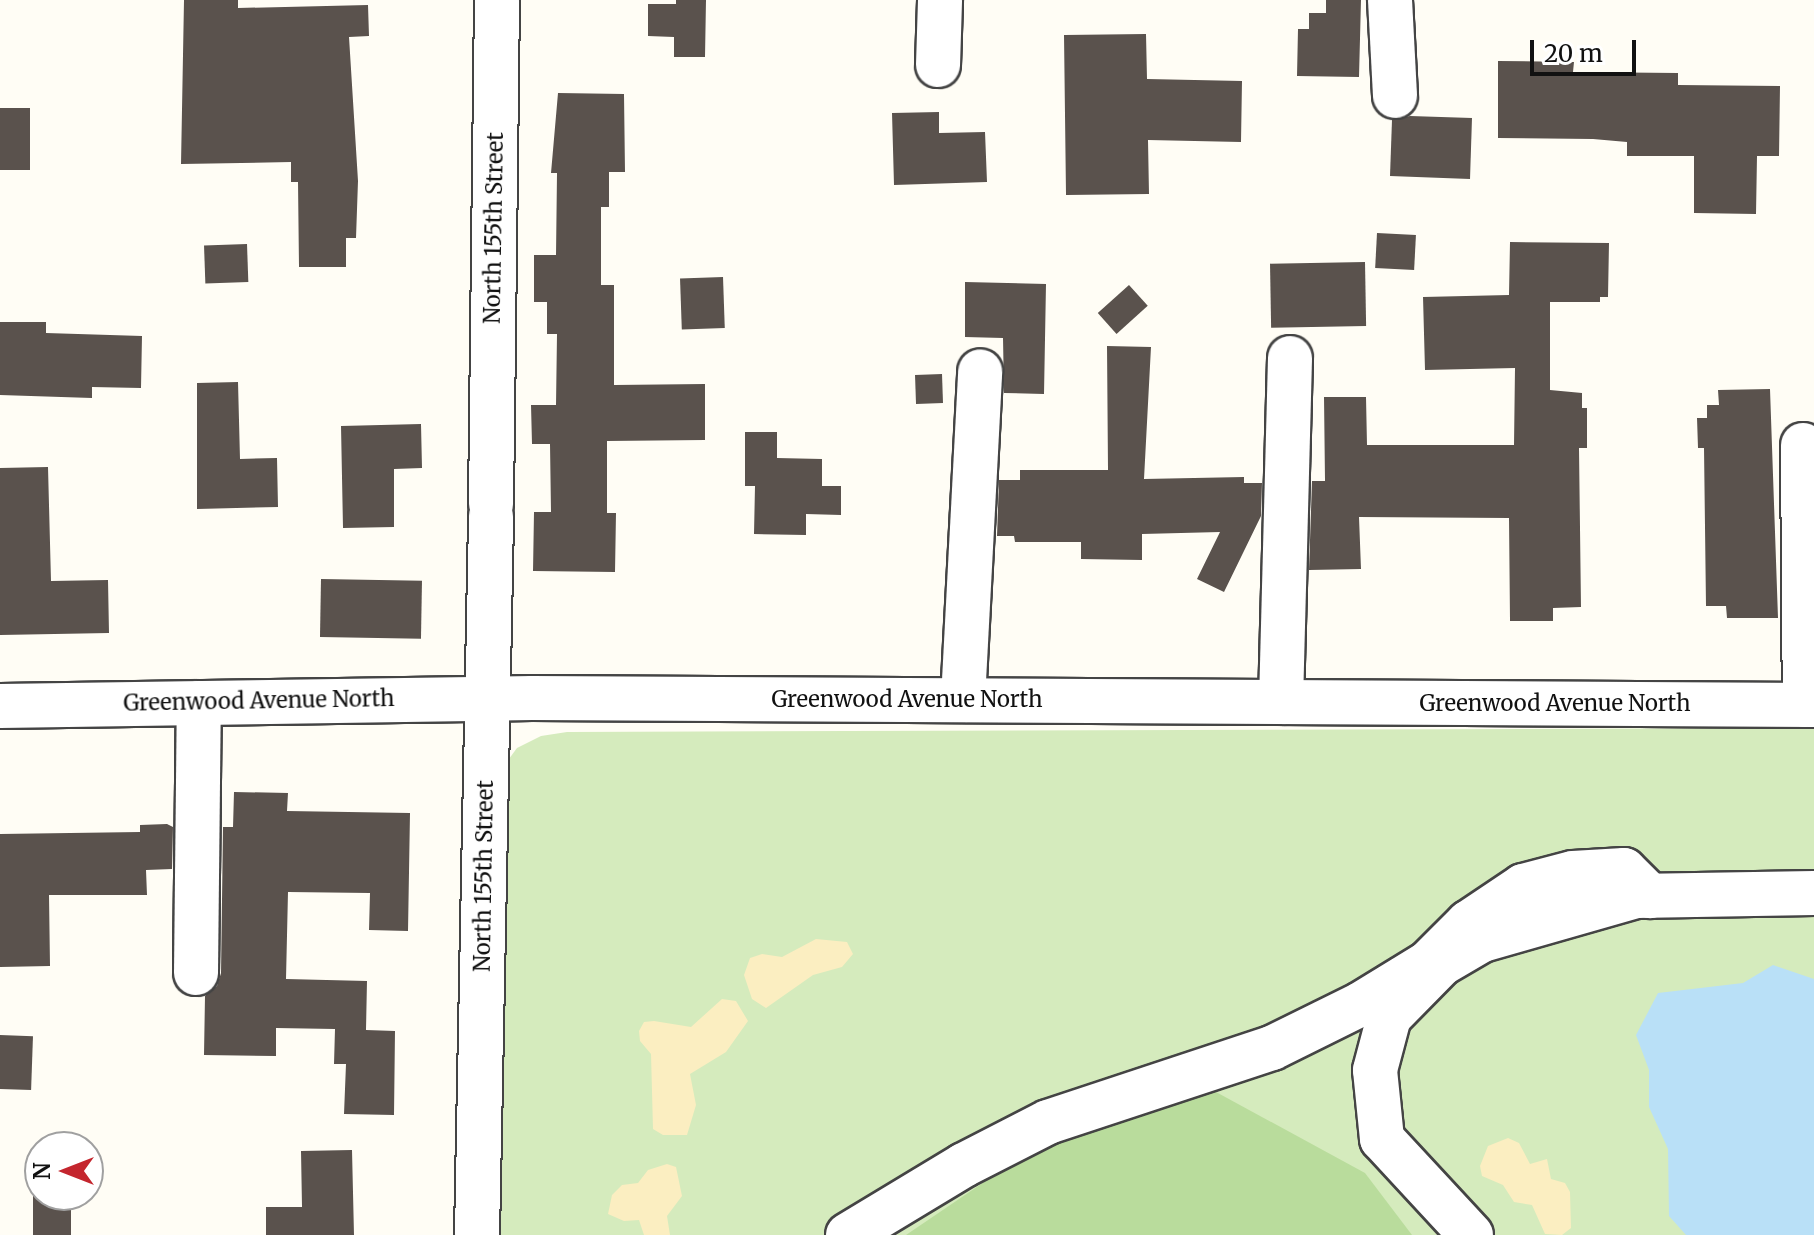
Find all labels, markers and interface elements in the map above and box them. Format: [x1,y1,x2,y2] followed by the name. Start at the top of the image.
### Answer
[1534,24,1640,74] scale bar
[1544,38,1603,69] text: 20 m
[479,132,509,324] street label: North 155th Street
[123,685,395,717] street label: Greenwood Avenue North
[771,687,1043,713] street label: Greenwood Avenue North
[1419,691,1691,717] street label: Greenwood Avenue North
[469,780,499,972] street label: North 155th Street
[24,1131,104,1211] north arrow
[28,1162,56,1180] text: N

